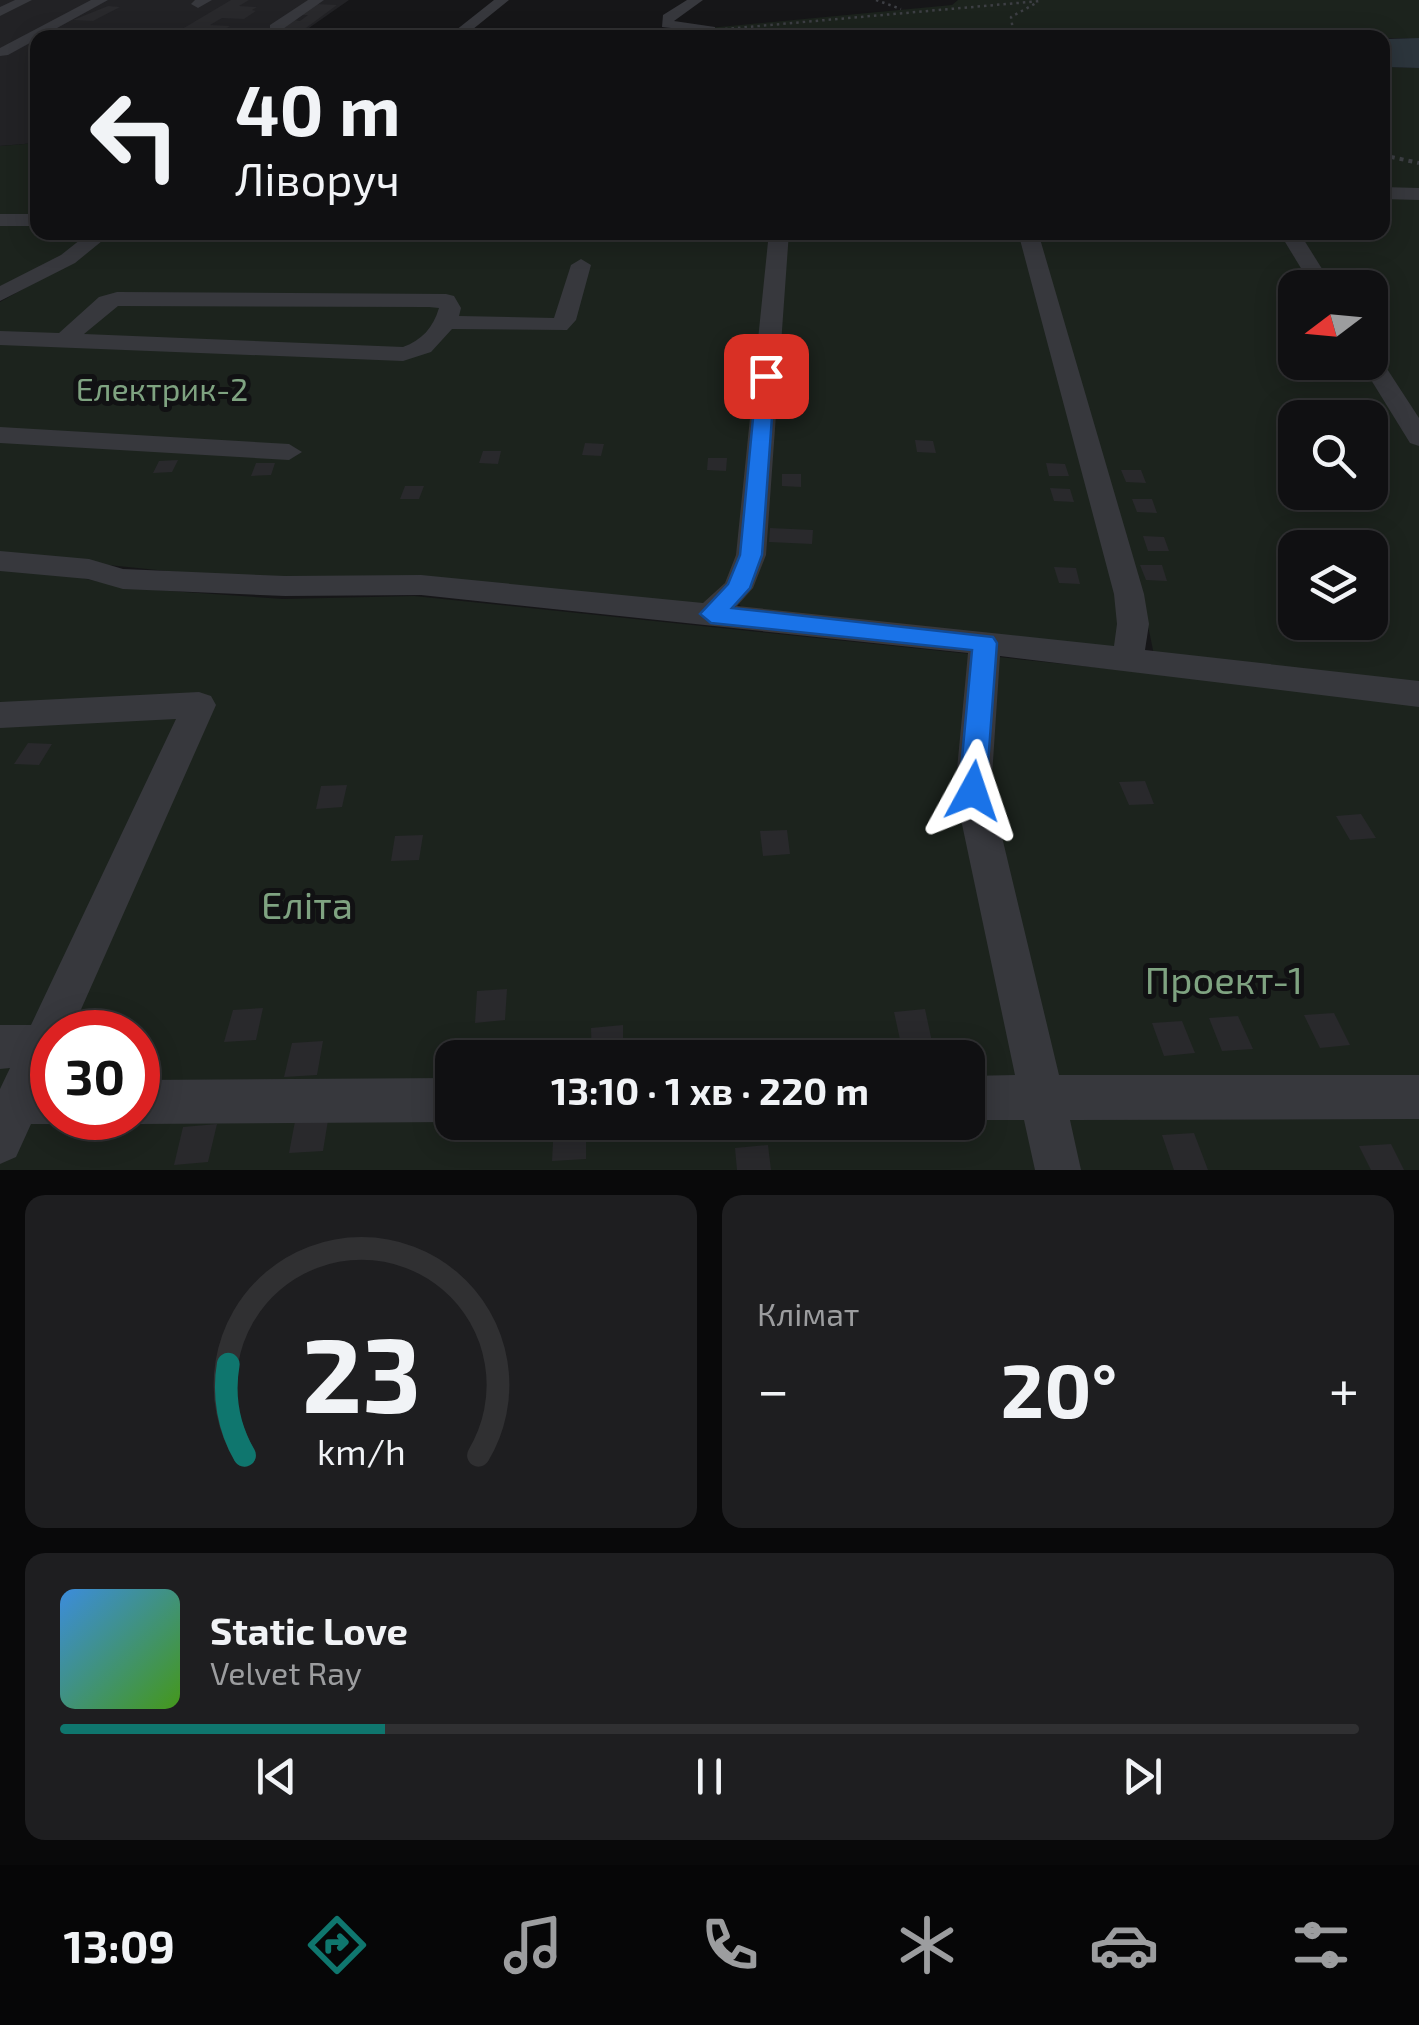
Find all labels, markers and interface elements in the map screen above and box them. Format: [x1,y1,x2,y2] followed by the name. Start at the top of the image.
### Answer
[235,66,401,150] text: 40 m
[70,70,200,200] icon: left
[235,151,400,205] text: Ліворуч
[1278,270,1388,380] north arrow
[1278,270,1388,640] map controls
[724,334,809,419] pin
[739,349,794,404] icon: arrive
[76,369,248,407] park label: Електрик-2
[1278,400,1388,510] button: search
[1278,530,1388,640] button: layers
[921,739,1025,843] position arrow
[261,881,353,927] park label: Еліта
[1145,956,1303,1002] park label: Проект-1
[30,1010,160,1140] speed limit sign: 30
[551,1067,869,1113] text: 13:10 · 1 хв · 220 m
[757,1294,860,1332] text: Клімат
[301,1309,421,1434] text: 23
[1001,1343,1117,1433] text: 20°
[757,1355,789,1421] text: −
[1329,1355,1359,1421] text: +
[317,1429,405,1472] text: km/h
[210,1607,408,1653] text: Static Love
[210,1653,362,1691] text: Velvet Ray
[249,1749,304,1804] icon: previous
[682,1749,737,1804] icon: pause
[1115,1749,1170,1804] icon: next
[302,1910,372,1980] icon: directions
[498,1910,568,1980] icon: music
[695,1910,765,1980] icon: phone
[892,1910,962,1980] icon: climate
[1089,1910,1159,1980] icon: car
[1286,1910,1356,1980] icon: filters
[63,1918,175,1972] text: 13:09

